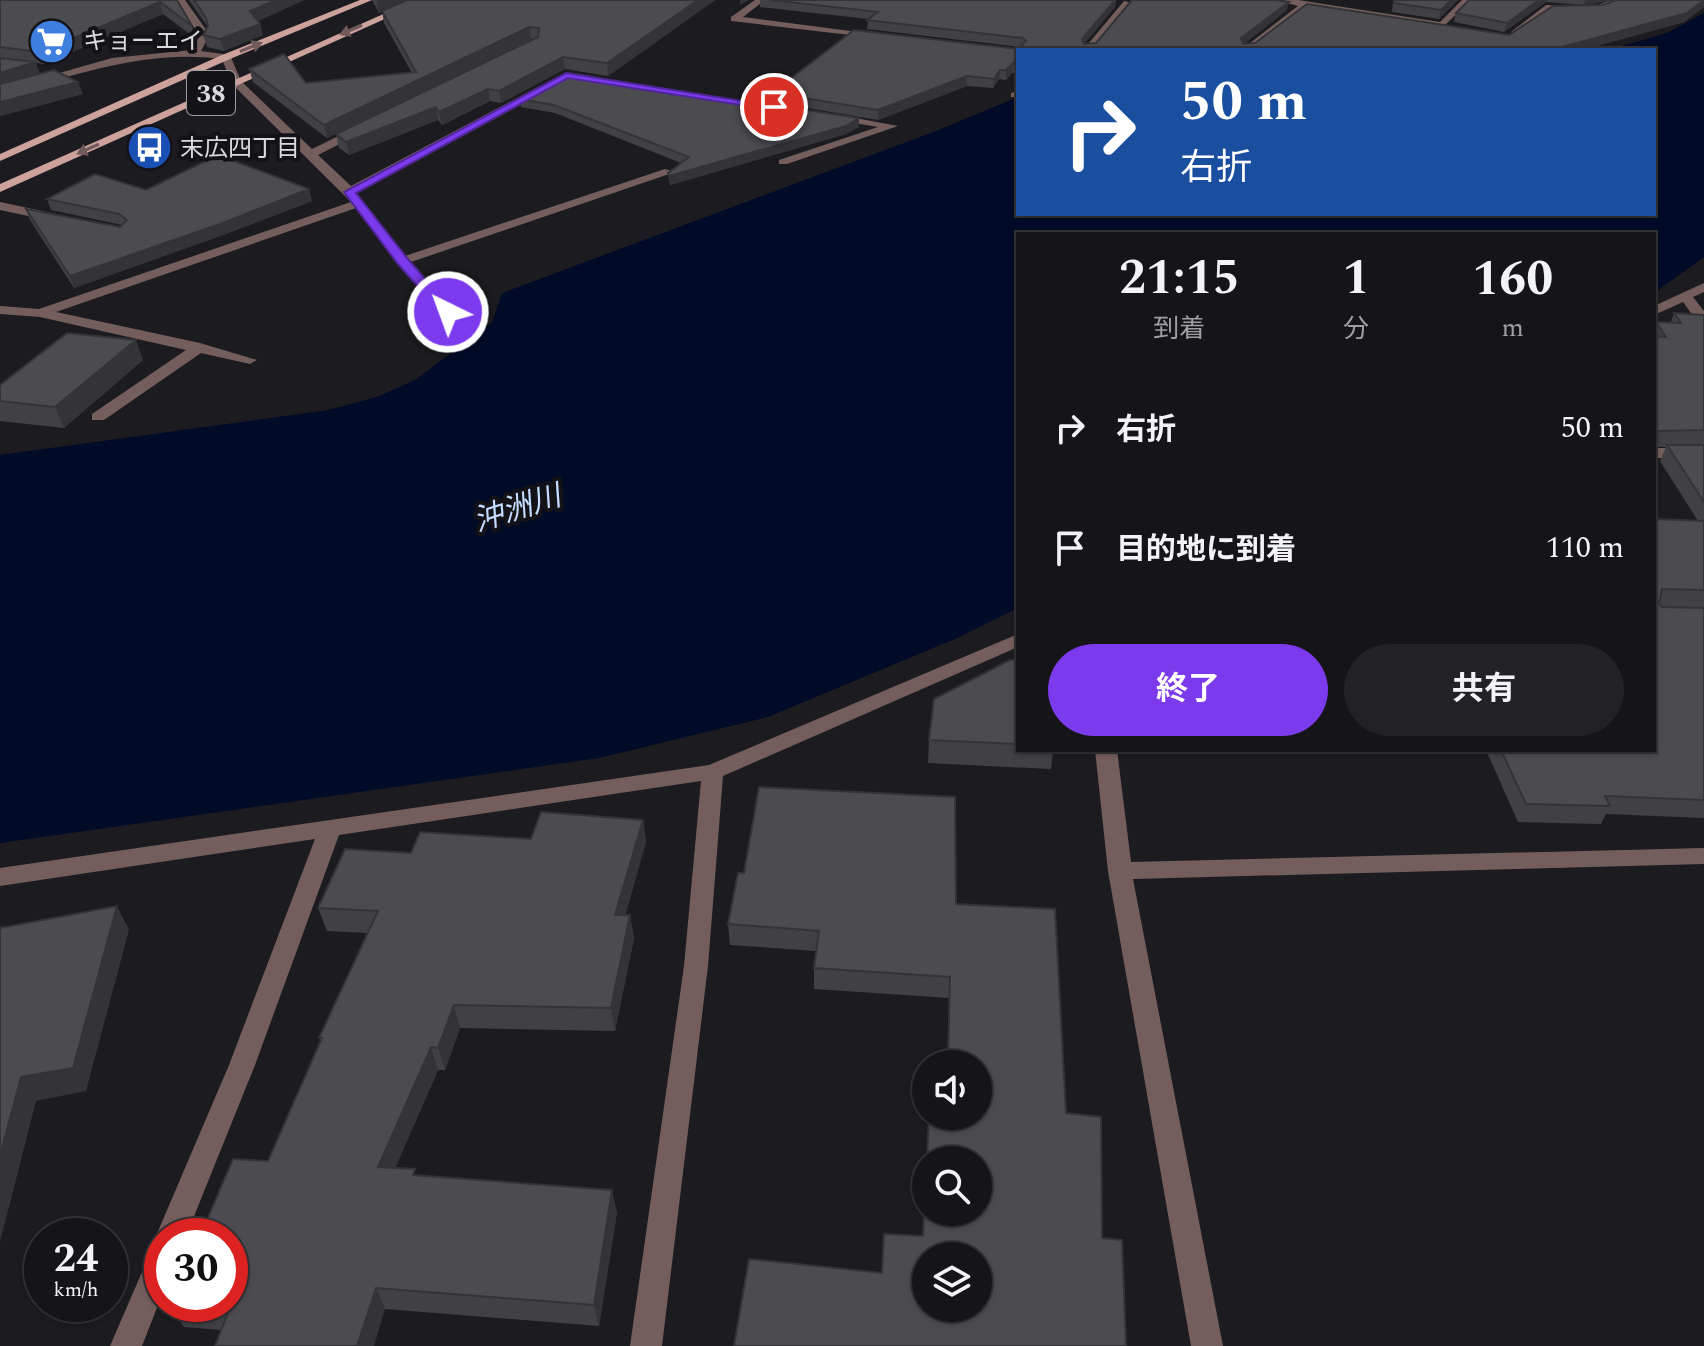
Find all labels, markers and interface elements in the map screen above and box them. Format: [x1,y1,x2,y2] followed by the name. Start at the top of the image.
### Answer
[28,17,76,65] supermarket icon: キョーエイ
[83,24,203,60] place label: キョーエイ
[339,24,363,37] one-way arrow
[239,40,263,53] one-way arrow
[1180,60,1307,145] text: 50 m
[187,71,235,115] road number: 38
[740,73,808,141] pin
[1048,80,1152,184] icon: right
[752,85,796,129] icon: arrive
[125,124,173,172] bus stop icon: 末広四丁目
[180,131,300,167] place label: 末広四丁目
[1180,141,1252,196] text: 右折
[77,142,100,155] one-way arrow
[1119,242,1240,315] text: 21:15
[1342,242,1369,315] text: 1
[1472,243,1553,316] text: 160
[406,270,490,354] position arrow
[1501,308,1524,348] text: m
[1153,309,1205,349] text: 到着
[1343,309,1369,349] text: 分
[1561,405,1624,451] text: 50 m
[1048,406,1092,450] icon: right
[1116,407,1176,453] text: 右折
[467,472,570,545] water label: 沖洲川
[1546,525,1624,571] text: 110 m
[1048,526,1092,570] icon: arrive
[1116,527,1296,573] text: 目的地に到着
[1048,644,1328,736] button: 終了
[1344,644,1624,736] button: 共有
[912,1050,992,1322] map controls
[912,1050,992,1130] button: sound
[912,1146,992,1226] button: search
[144,1218,248,1322] speed limit sign: 30
[54,1229,98,1290] text: 24
[912,1242,992,1322] button: layers
[54,1275,99,1305] text: km/h

